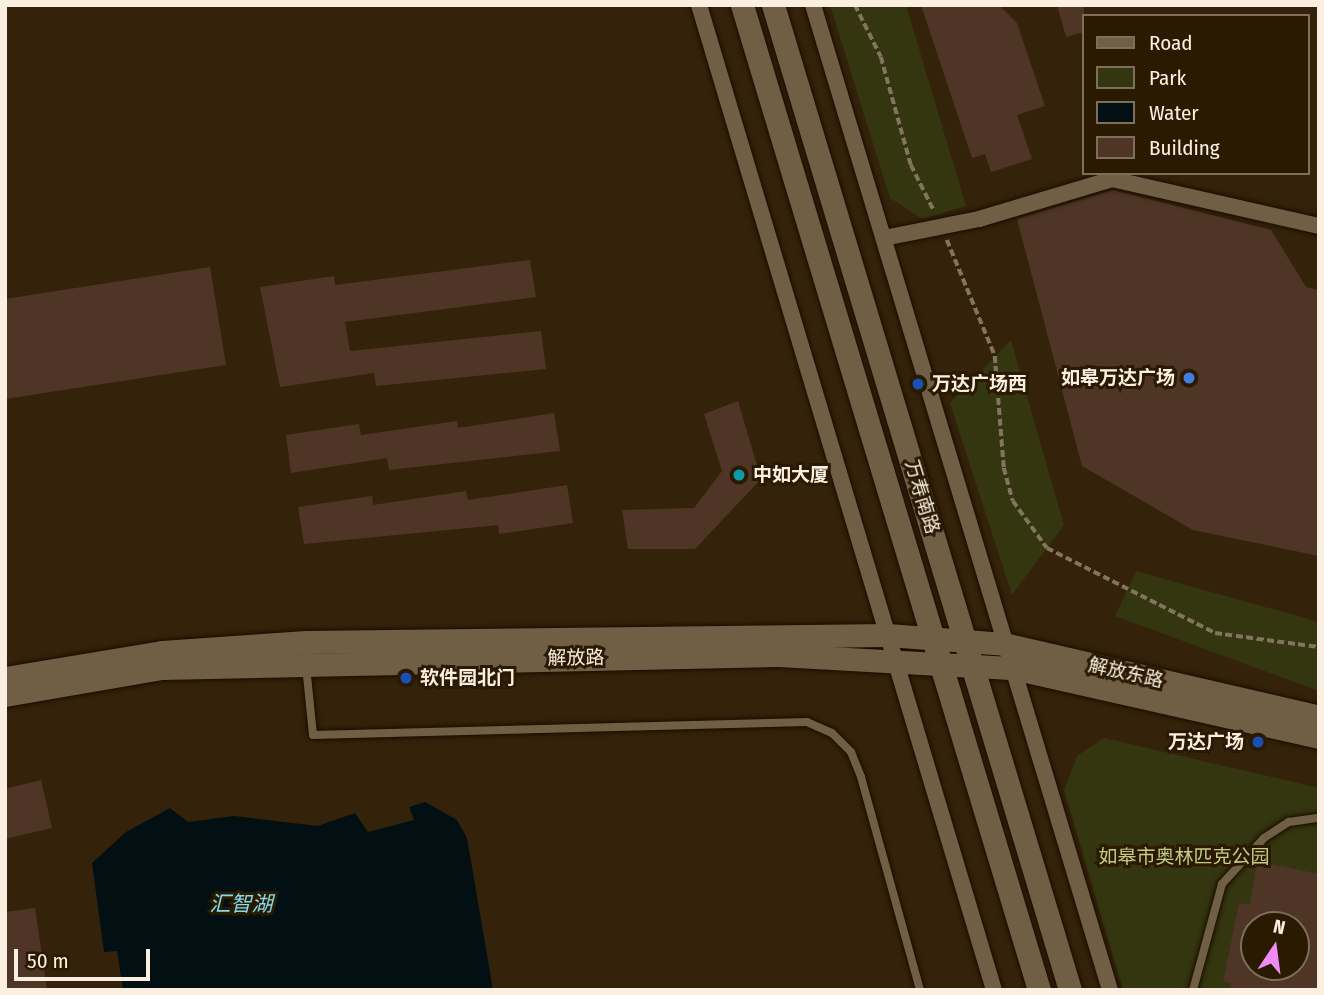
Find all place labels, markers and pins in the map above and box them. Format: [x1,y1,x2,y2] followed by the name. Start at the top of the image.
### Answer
[1061,367,1175,389] place label: 如皋万达广场
[1181,370,1197,386] marker: 如皋万达广场
[932,373,1027,395] place label: 万达广场西
[910,376,926,392] marker: 万达广场西
[753,464,829,486] place label: 中如大厦
[731,467,747,483] marker: 中如大厦
[420,667,515,689] place label: 软件园北门
[398,670,414,686] marker: 软件园北门
[1168,731,1244,753] place label: 万达广场
[1250,734,1266,750] marker: 万达广场

